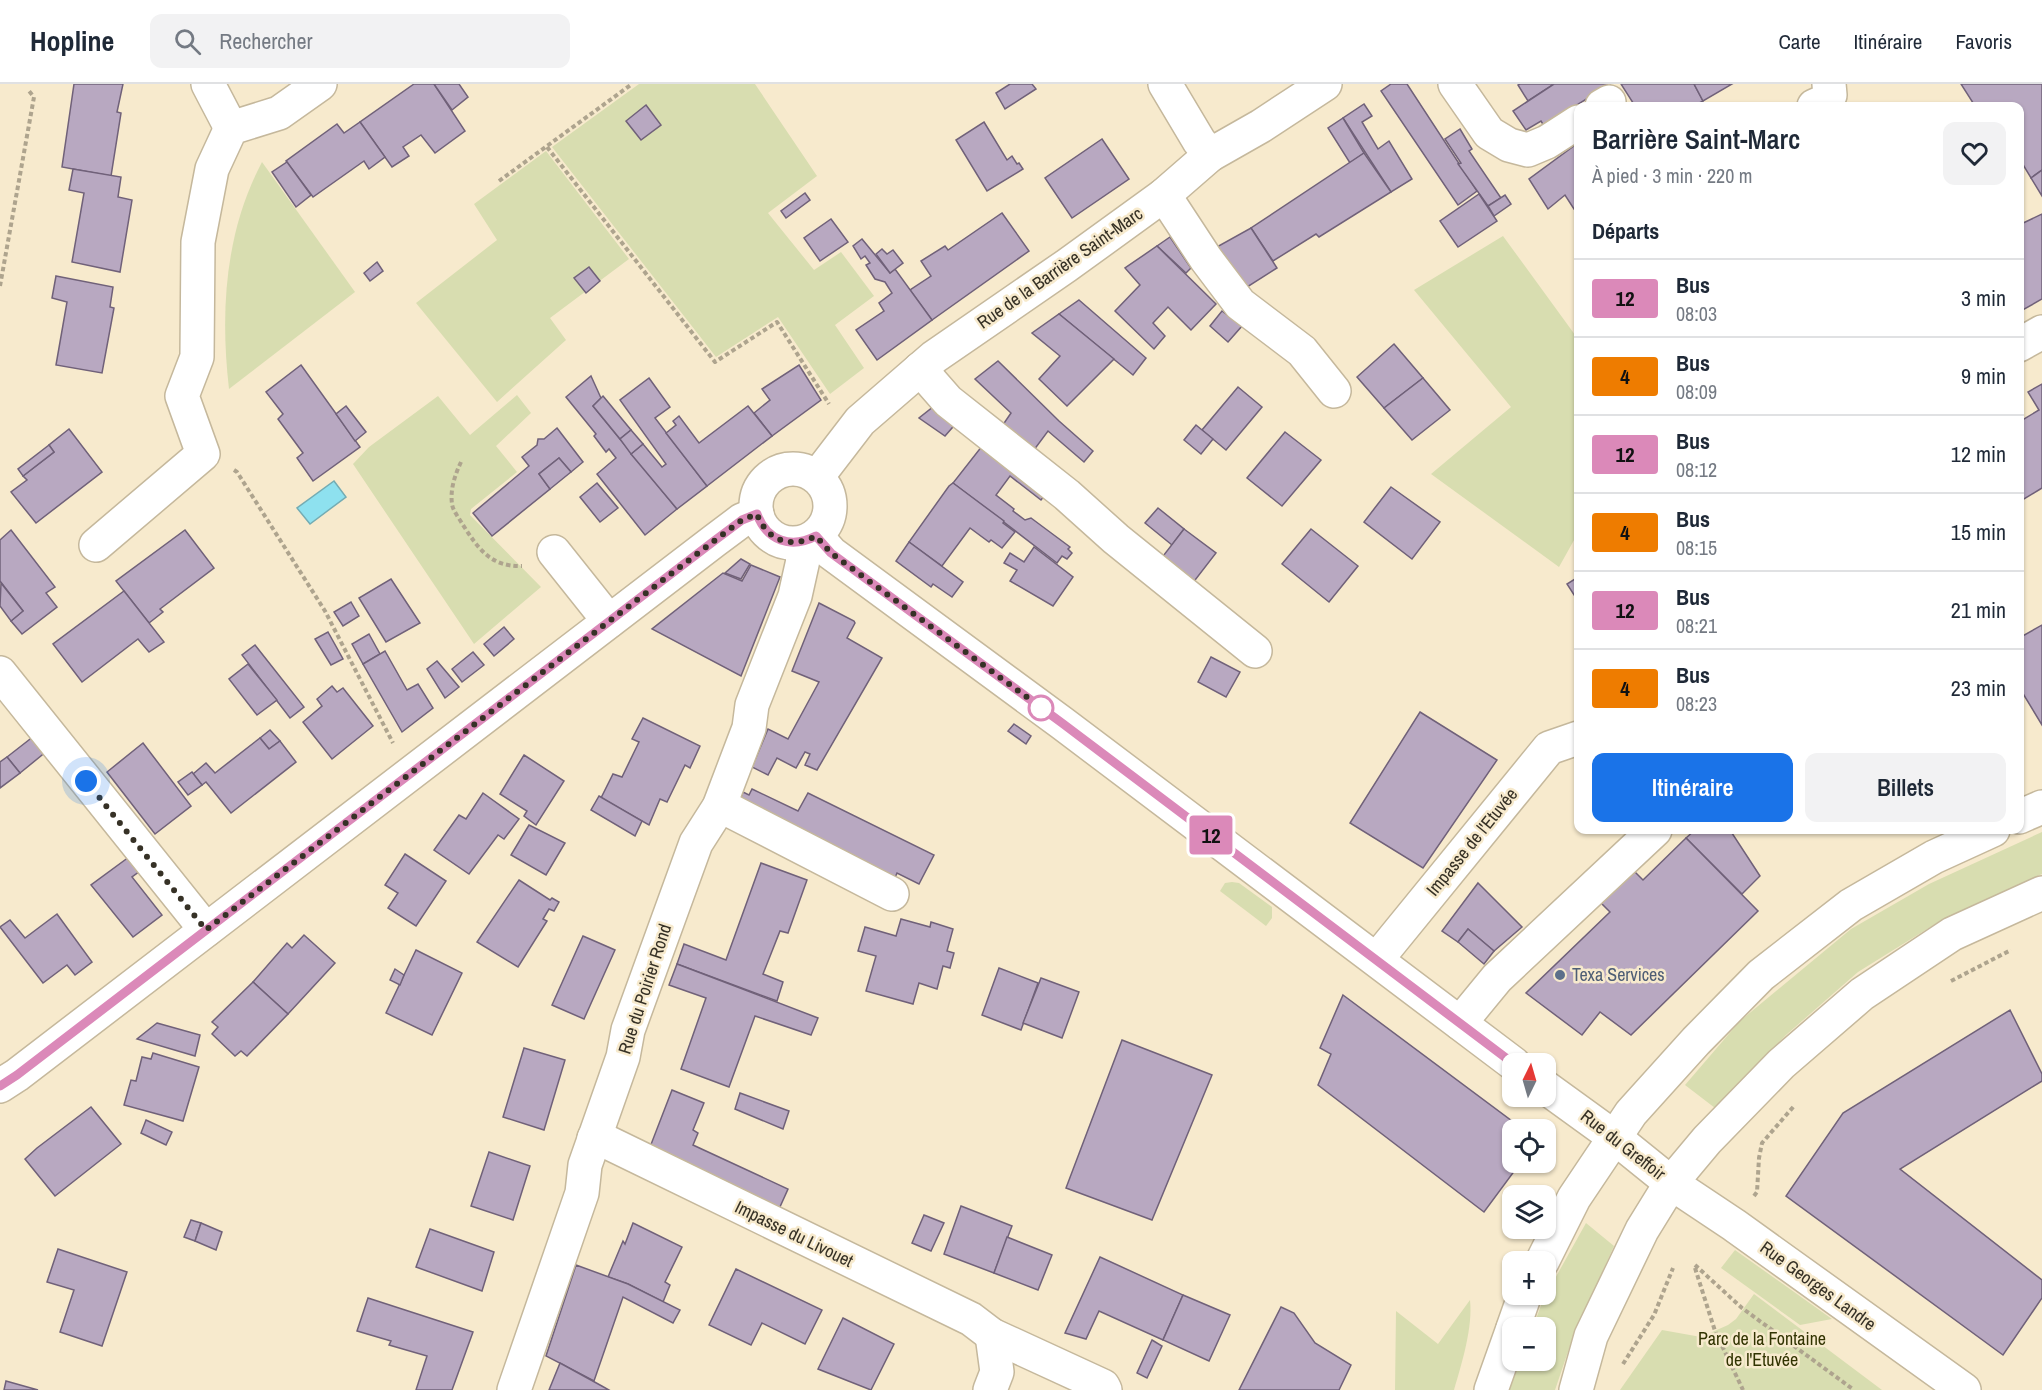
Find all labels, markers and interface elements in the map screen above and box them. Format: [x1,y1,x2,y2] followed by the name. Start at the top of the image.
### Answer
[150,14,570,68] search box
[30,22,114,60] text: Hopline
[171,25,204,58] icon: search
[219,26,312,56] text: Rechercher
[1778,27,1821,56] text: Carte
[1854,27,1922,56] text: Itinéraire
[1955,27,2012,56] text: Favoris
[1592,120,1800,158] text: Barrière Saint-Marc
[1943,122,2006,185] button: heart
[1592,162,1752,189] text: À pied · 3 min · 220 m
[972,201,1148,334] street label: Rue de la Barrière Saint-Marc
[1592,216,1659,246] text: Départs
[1676,270,1710,300] text: Bus
[1961,283,2006,313] text: 3 min
[1615,284,1635,313] text: 12
[1676,300,1717,327] text: 08:03
[1676,348,1710,378] text: Bus
[1961,361,2006,391] text: 9 min
[1620,362,1630,391] text: 4
[1676,378,1717,405] text: 08:09
[1676,426,1710,456] text: Bus
[1951,439,2006,469] text: 12 min
[1615,440,1635,469] text: 12
[1676,456,1717,483] text: 08:12
[1676,504,1710,534] text: Bus
[1951,517,2006,547] text: 15 min
[1620,518,1630,547] text: 4
[1676,534,1717,561] text: 08:15
[1676,582,1710,612] text: Bus
[1951,595,2006,625] text: 21 min
[1615,596,1635,625] text: 12
[1676,612,1717,639] text: 08:21
[1676,660,1710,690] text: Bus
[1951,673,2006,703] text: 23 min
[1620,674,1630,703] text: 4
[1676,690,1717,717] text: 08:23
[1028,695,1054,721] unlabelled marker
[1592,753,1793,822] button: Itinéraire
[1805,753,2006,822] button: Billets
[71,766,101,796] your location
[1420,782,1523,901] street label: Impasse de l'Etuvée
[1184,816,1238,855] line badge: 12
[1201,821,1221,850] text: 12
[612,921,677,1057] street label: Rue du Poirier Rond
[1572,962,1665,987] place label: Texa Services
[1553,968,1567,982] marker: Texa Services
[1502,1053,1556,1107] north arrow
[1502,1053,1556,1371] map controls
[1576,1104,1671,1186] street label: Rue du Greffoir
[1502,1119,1556,1173] button: locate
[1502,1185,1556,1239] button: layers
[731,1194,858,1273] street label: Impasse du Livouet
[1755,1235,1881,1336] street label: Rue Georges Landre
[1502,1251,1556,1305] button: +
[1502,1317,1556,1371] button: −
[1698,1326,1826,1372] park label: Parc de la Fontaine de l'Etuvée

